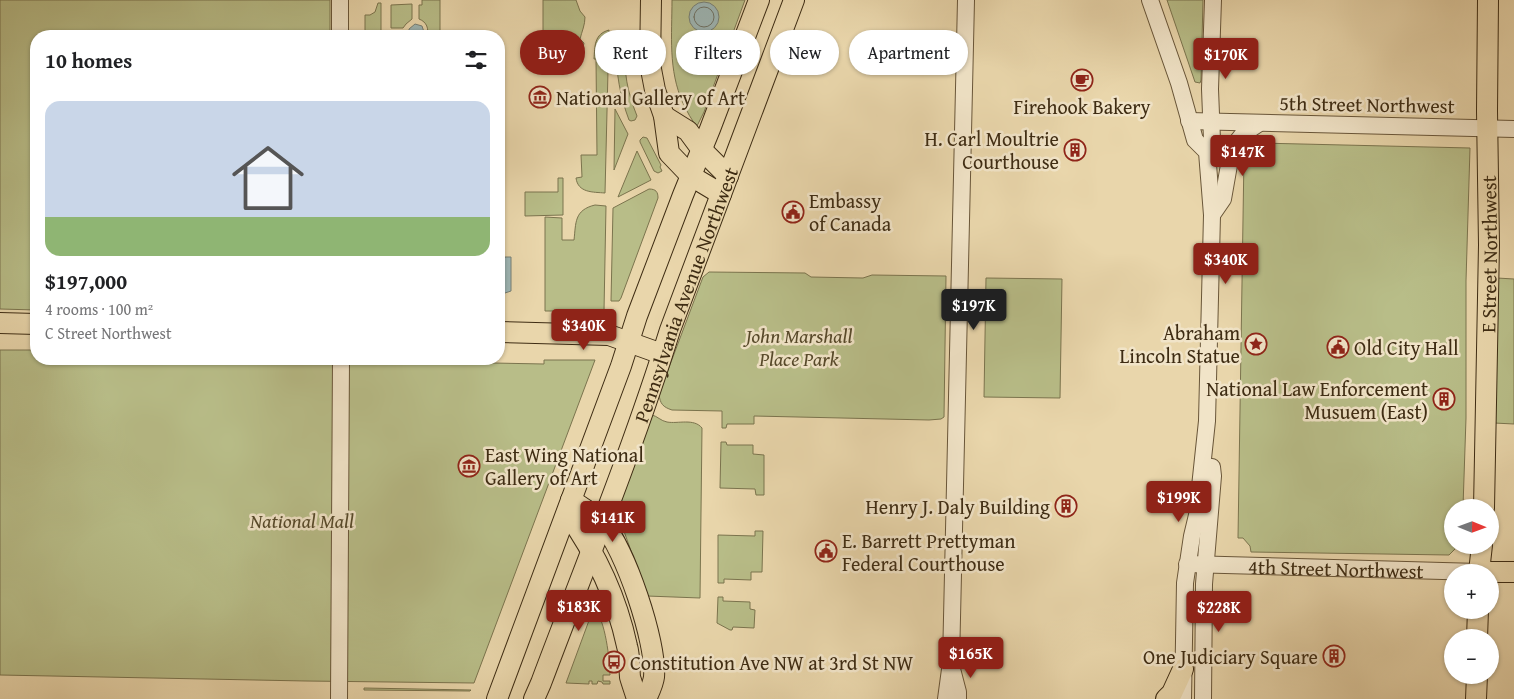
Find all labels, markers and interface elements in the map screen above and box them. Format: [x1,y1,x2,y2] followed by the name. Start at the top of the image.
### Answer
[520,30,585,75] chip: Buy
[595,30,666,75] chip: Rent
[676,30,760,75] chip: Filters
[770,30,839,75] chip: New
[849,30,968,75] chip: Apartment
[1191,38,1261,80] pin: $170K
[1204,42,1248,66] text: $170K
[45,45,132,76] text: 10 homes
[462,46,490,74] icon: filters
[1070,68,1094,92] cafe icon: Firehook Bakery
[556,83,745,112] place label: National Gallery of Art
[528,85,552,109] museum icon: National Gallery of Art
[1279,88,1455,120] street label: 5th Street Northwest
[1013,92,1151,121] place label: Firehook Bakery
[925,124,1059,176] place label: H. Carl Moultrie Courthouse
[223,133,313,223] icon: home
[1208,134,1278,177] pin: $147K
[1063,138,1087,162] building icon: H. Carl Moultrie Courthouse
[1221,139,1265,163] text: $147K
[626,162,745,426] street label: Pennsylvania Avenue Northwest
[1473,175,1504,333] street label: E Street Northwest
[809,186,892,238] place label: Embassy of Canada
[781,200,805,224] public building icon: Embassy of Canada
[1191,242,1261,285] pin: $340K
[1204,247,1248,271] text: $340K
[45,266,127,297] text: $197,000
[939,288,1009,331] pin: $197K
[952,293,996,317] text: $197K
[45,297,153,321] text: 4 rooms · 100 m²
[549,308,619,351] pin: $340K
[562,313,606,337] text: $340K
[1120,318,1241,370] place label: Abraham Lincoln Statue
[45,321,172,345] text: C Street Northwest
[743,321,852,373] park label: John Marshall Place Park
[1244,332,1268,356] place icon: Abraham Lincoln Statue
[1354,333,1459,362] place label: Old City Hall
[1326,335,1350,359] public building icon: Old City Hall
[1206,374,1428,426] place label: National Law Enforcement Musuem (East)
[1432,387,1456,411] building icon: National Law Enforcement Musuem (East)
[485,440,644,492] place label: East Wing National Gallery of Art
[457,454,481,478] museum icon: East Wing National Gallery of Art
[1144,480,1214,523] pin: $199K
[1157,485,1201,509] text: $199K
[866,492,1050,521] place label: Henry J. Daly Building
[1054,494,1078,518] building icon: Henry J. Daly Building
[1444,499,1499,554] north arrow
[1444,499,1499,684] map controls
[578,500,648,543] pin: $141K
[591,505,635,529] text: $141K
[249,506,354,535] park label: National Mall
[842,526,1015,578] place label: E. Barrett Prettyman Federal Courthouse
[814,539,838,563] public building icon: E. Barrett Prettyman Federal Courthouse
[1248,551,1424,585] street label: 4th Street Northwest
[1444,564,1499,619] button: +
[544,590,614,632] pin: $183K
[1184,590,1254,633] pin: $228K
[557,594,601,618] text: $183K
[1197,595,1241,619] text: $228K
[1444,629,1499,684] button: −
[936,636,1006,679] pin: $165K
[949,641,993,665] text: $165K
[1143,642,1318,671] place label: One Judiciary Square
[1322,644,1346,668] building icon: One Judiciary Square
[630,648,913,677] place label: Constitution Ave NW at 3rd St NW
[602,650,626,674] bus stop icon: Constitution Ave NW at 3rd St NW

